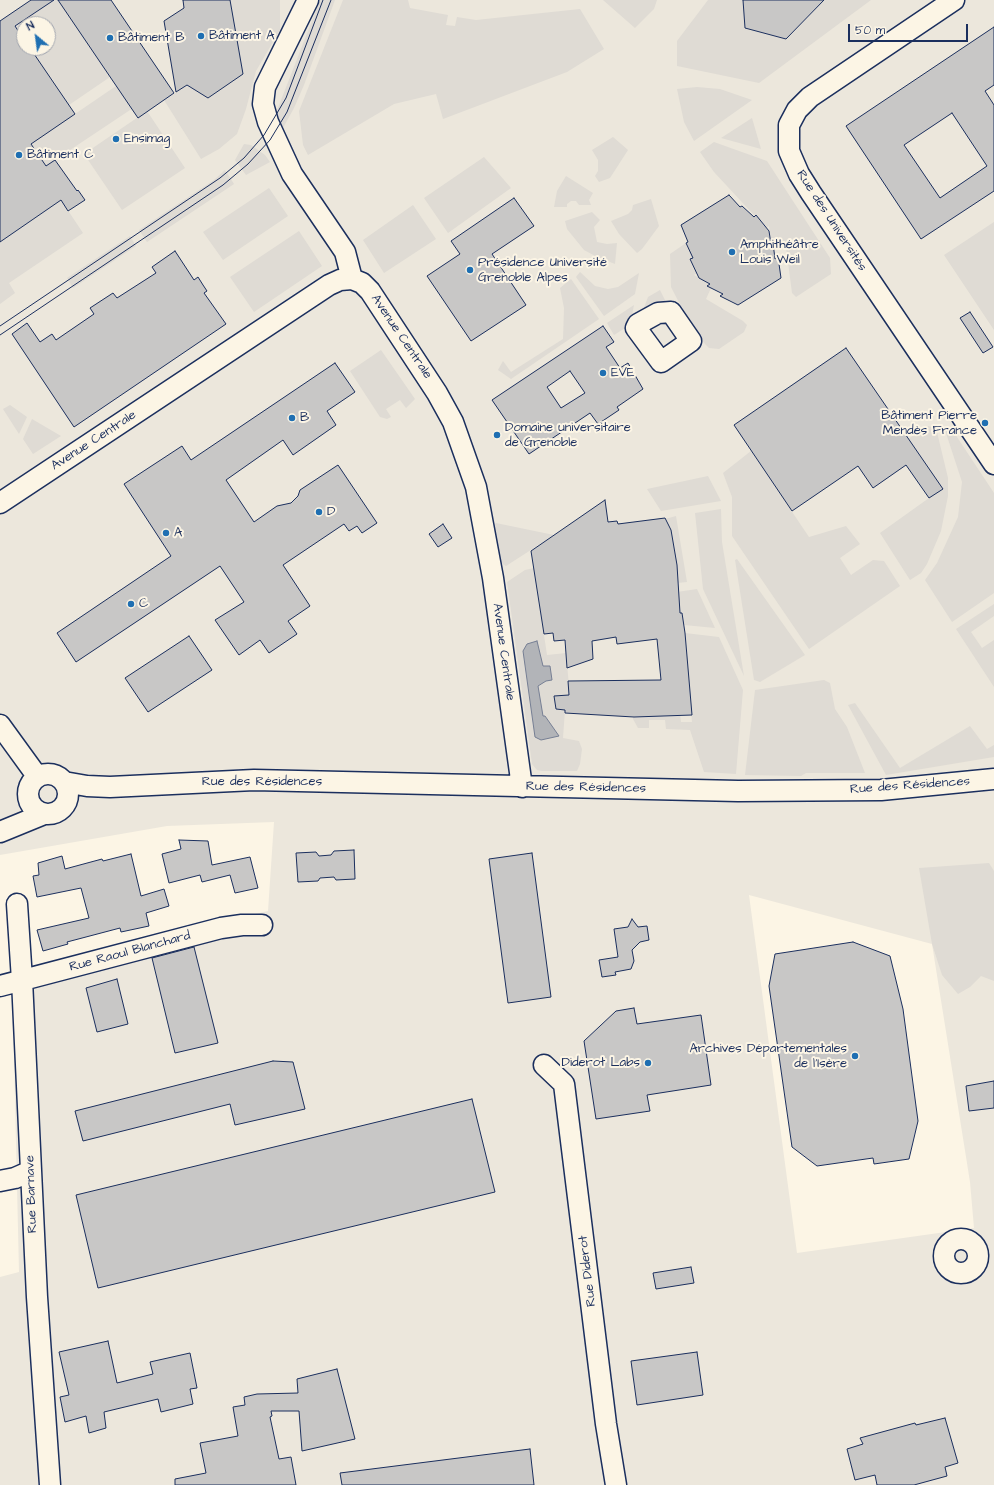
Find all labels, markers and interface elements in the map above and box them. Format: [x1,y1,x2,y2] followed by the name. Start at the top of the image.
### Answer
[16,16,56,56] north arrow
[850,16,970,42] scale bar
[24,18,37,34] text: N
[855,22,885,39] text: 50 m
[209,28,275,44] place label: Bâtiment A
[118,30,184,46] place label: Bâtiment B
[196,31,206,41] marker: Bâtiment A
[105,33,115,43] marker: Bâtiment B
[124,131,170,147] place label: Ensimag
[111,134,121,144] marker: Ensimag
[27,147,93,163] place label: Bâtiment C
[14,150,24,160] marker: Bâtiment C
[792,167,870,275] street label: Rue des Universités
[740,237,819,268] place label: Amphithéâtre Louis Weil
[727,247,737,257] marker: Amphithéâtre Louis Weil
[478,255,607,286] place label: Présidence Université Grenoble Alpes
[465,265,475,275] marker: Présidence Université Grenoble Alpes
[367,292,435,382] street label: Avenue Centrale
[611,365,635,381] place label: EVE
[598,368,608,378] marker: EVE
[49,408,139,474] street label: Avenue Centrale
[881,408,977,439] place label: Bâtiment Pierre Mendès France
[300,410,309,426] place label: B
[287,413,297,423] marker: B
[980,418,990,428] marker: Bâtiment Pierre Mendès France
[505,420,631,451] place label: Domaine universitaire de Grenoble
[492,430,502,440] marker: Domaine universitaire de Grenoble
[327,504,335,520] place label: D
[314,507,324,517] marker: D
[174,525,182,541] place label: A
[161,528,171,538] marker: A
[139,596,148,612] place label: C
[126,599,136,609] marker: C
[488,602,518,702] street label: Avenue Centrale
[202,774,322,790] street label: Rue des Résidences
[849,774,971,798] street label: Rue des Résidences
[526,779,646,797] street label: Rue des Résidences
[68,928,192,976] street label: Rue Raoul Blanchard
[689,1041,847,1072] place label: Archives Départementales de l'Isère
[850,1051,860,1061] marker: Archives Départementales de l'Isère
[562,1055,640,1071] place label: Diderot Labs
[643,1058,653,1068] marker: Diderot Labs
[23,1155,41,1233] street label: Rue Barnave
[576,1234,600,1308] street label: Rue Diderot

